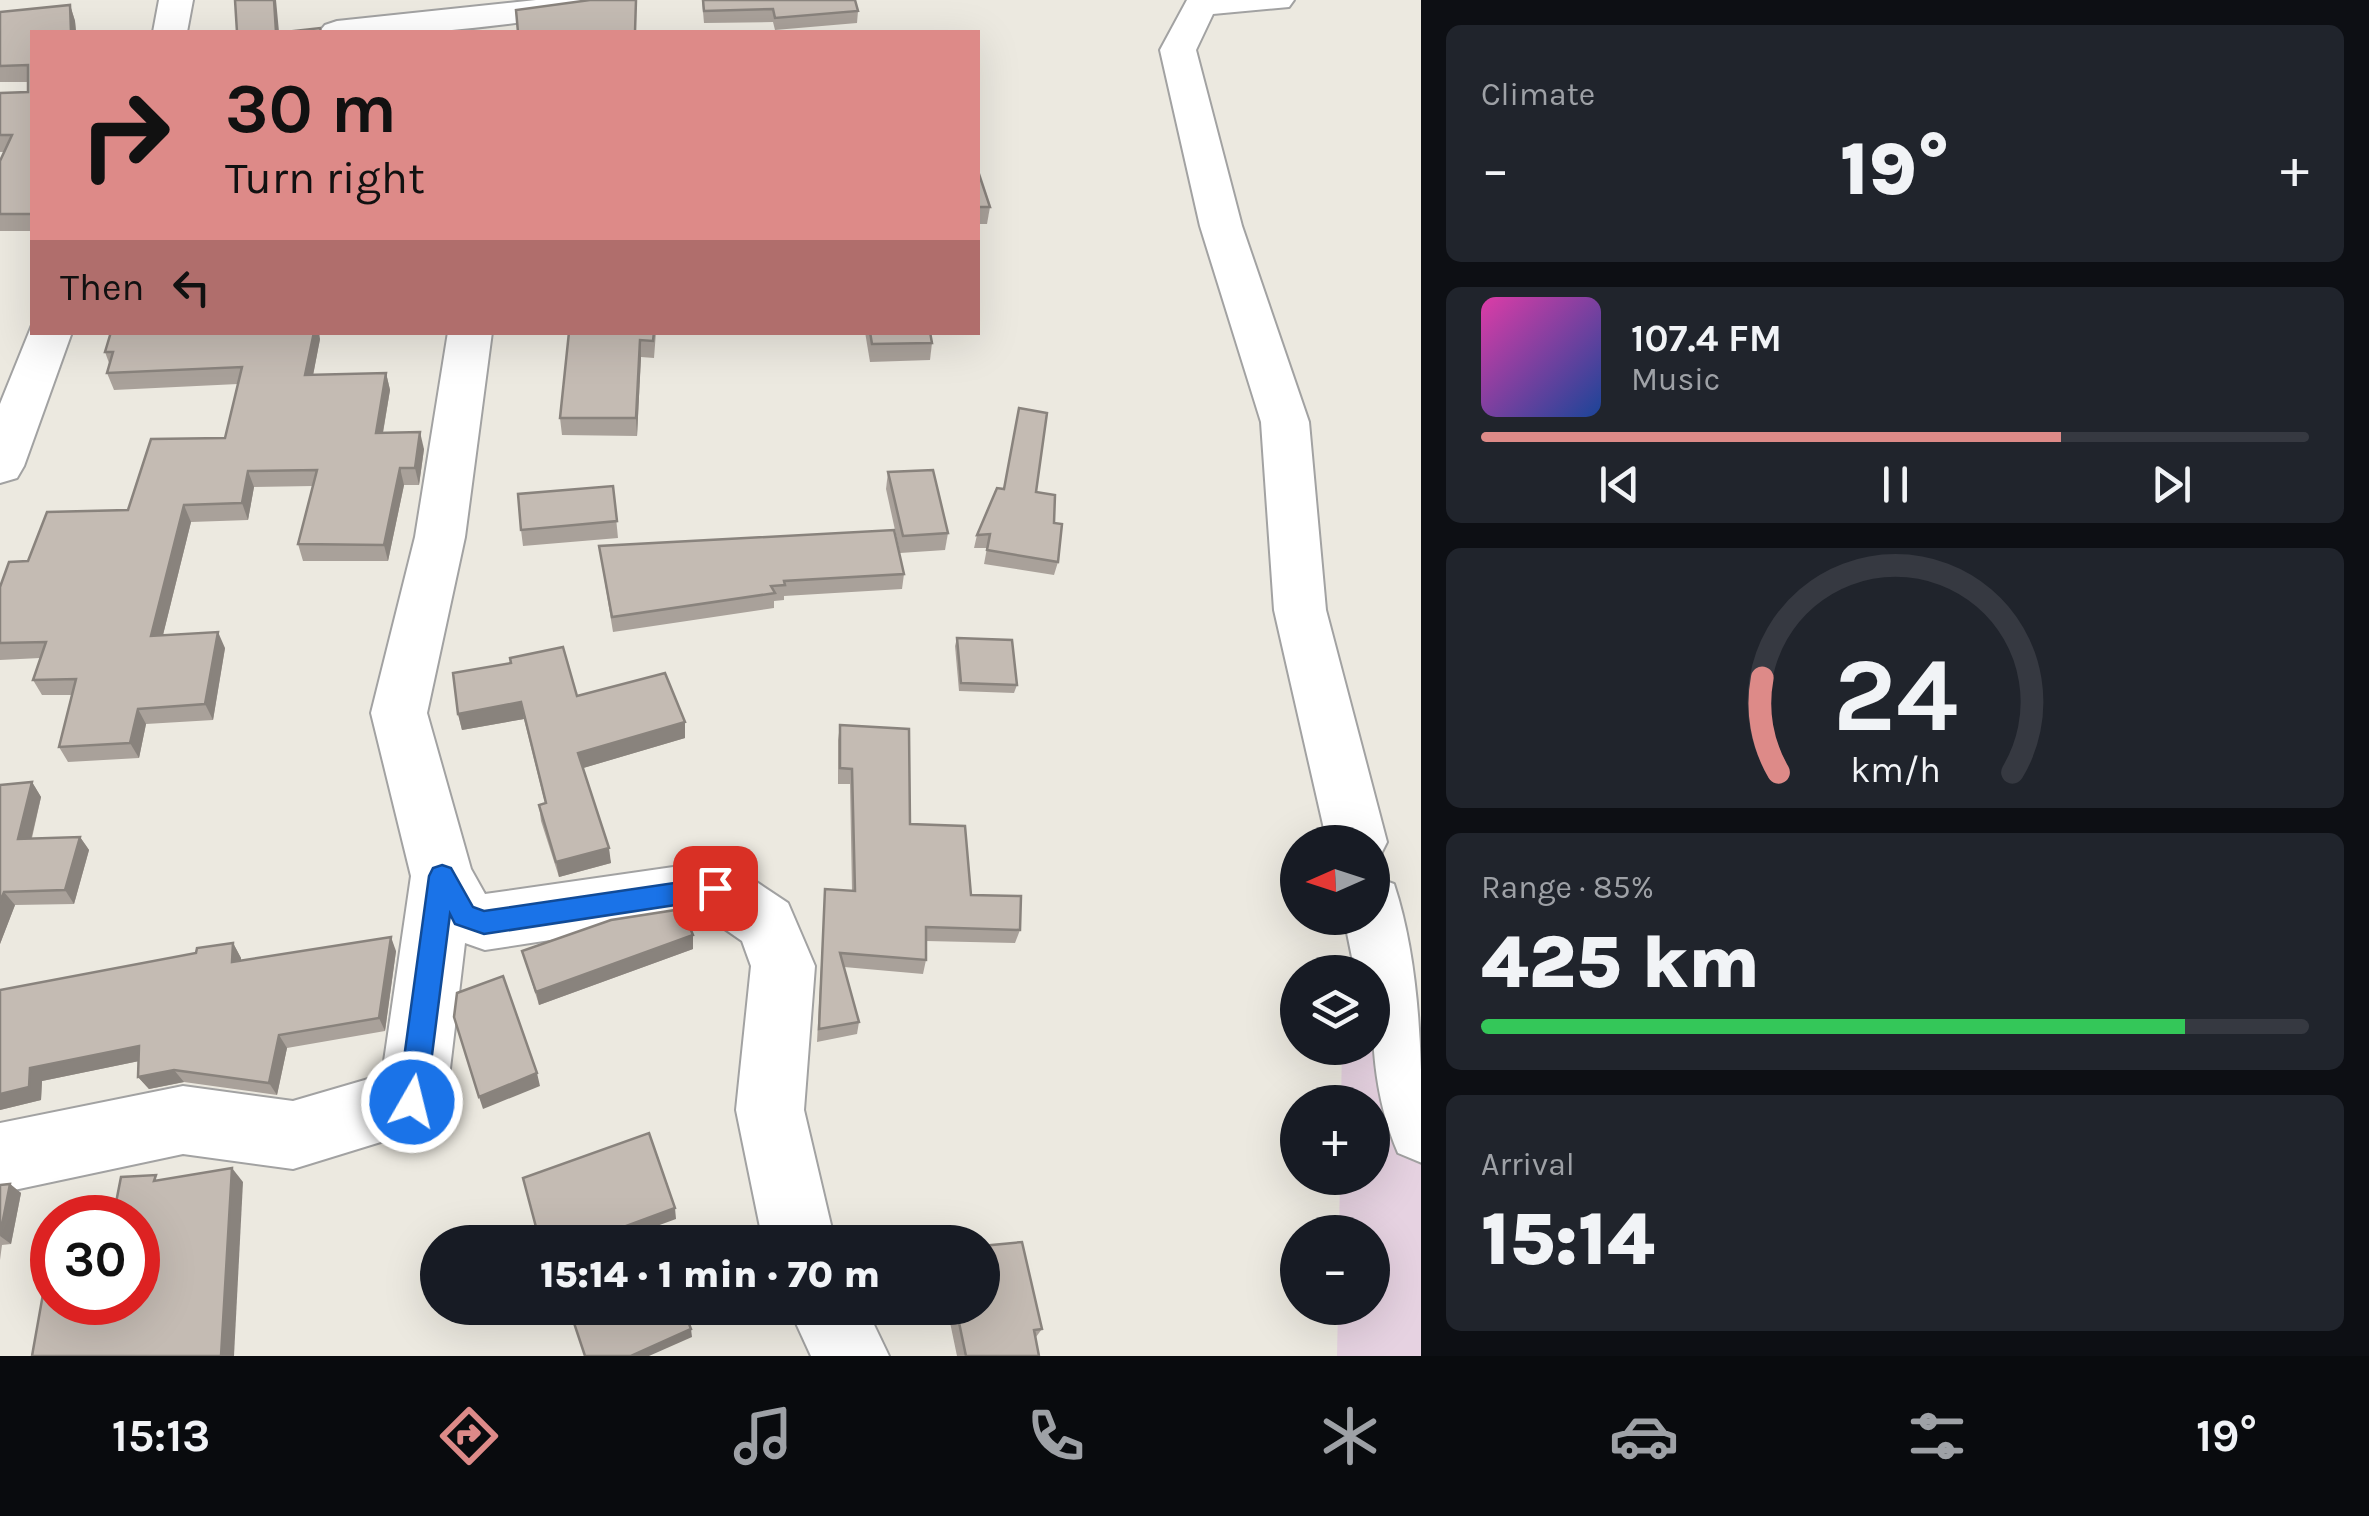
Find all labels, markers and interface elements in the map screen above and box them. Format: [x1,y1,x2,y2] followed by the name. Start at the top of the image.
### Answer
[225,68,397,150] text: 30 m
[60,70,190,200] icon: right
[1481,76,1595,113] text: Climate
[1840,125,1950,213] text: 19°
[1481,137,1510,201] text: −
[2280,137,2309,201] text: +
[225,152,425,204] text: Turn right
[164,260,219,315] icon: left
[60,265,144,310] text: Then
[1631,316,1782,361] text: 107.4 FM
[1631,361,1720,398] text: Music
[1592,457,1647,512] icon: previous
[1868,457,1923,512] icon: pause
[2144,457,2199,512] icon: next
[1833,635,1957,756] text: 24
[1850,749,1940,791] text: km/h
[1280,825,1390,935] north arrow
[1280,825,1390,1325] map controls
[673,846,758,931] pin
[688,861,743,916] icon: arrive
[1481,869,1654,906] text: Range · 85%
[1481,918,1760,1006] text: 425 km
[1280,955,1390,1065] button: layers
[360,1050,464,1154] position arrow
[1280,1085,1390,1195] button: +
[1481,1146,1575,1183] text: Arrival
[30,1195,160,1325] speed limit sign: 30
[1481,1195,1654,1283] text: 15:14
[1280,1215,1390,1325] button: −
[540,1252,880,1297] text: 15:14 · 1 min · 70 m
[434,1401,504,1471] icon: directions
[728,1401,798,1471] icon: music
[1021,1401,1091,1471] icon: phone
[1315,1401,1385,1471] icon: climate
[1609,1401,1679,1471] icon: car
[1902,1401,1972,1471] icon: filters
[112,1410,210,1462] text: 15:13
[2196,1410,2257,1462] text: 19°

